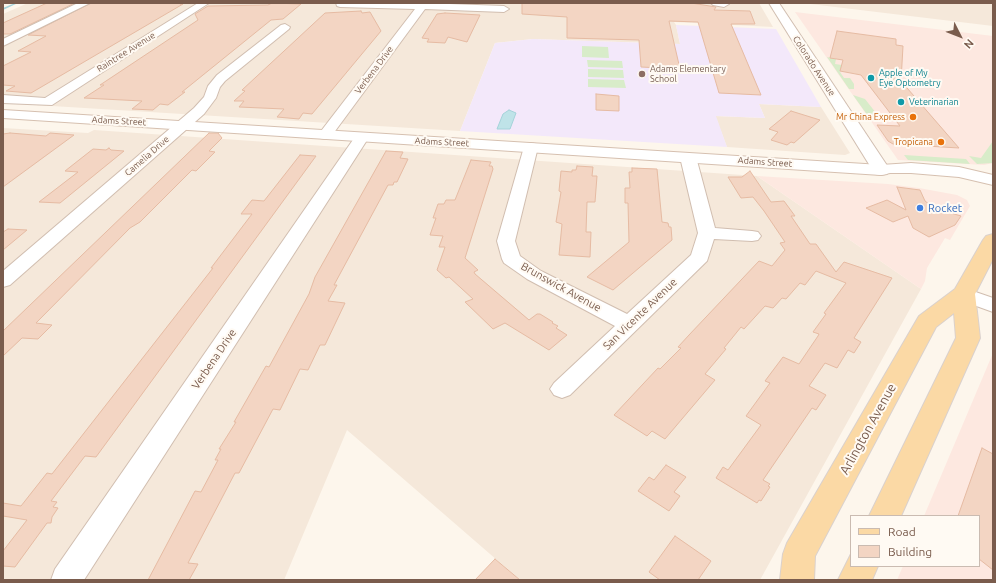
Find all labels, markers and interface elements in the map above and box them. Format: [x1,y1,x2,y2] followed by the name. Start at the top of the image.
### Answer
[940,16,980,56] north arrow
[95,30,157,74] street label: Raintree Avenue
[791,34,837,98] street label: Colorado Avenue
[962,37,976,51] text: N
[353,44,395,96] street label: Verbena Drive
[650,64,726,85] place label: Adams Elementary School
[879,68,941,89] place label: Apple of My Eye Optometry
[637,69,647,79] marker: Adams Elementary School
[866,73,876,83] marker: Apple of My Eye Optometry
[896,97,906,107] marker: Veterinarian
[909,97,959,107] place label: Veterinarian
[836,112,905,122] place label: Mr China Express
[908,112,918,122] marker: Mr China Express
[91,114,147,128] street label: Adams Street
[123,134,171,178] street label: Camelia Drive
[414,135,470,149] street label: Adams Street
[894,137,933,147] place label: Tropicana
[936,137,946,147] marker: Tropicana
[737,155,793,169] street label: Adams Street
[928,201,962,215] place label: Rocket
[915,203,925,213] marker: Rocket
[518,259,604,315] street label: Brunswick Avenue
[600,275,680,353] street label: San Vicente Avenue
[189,326,239,392] street label: Verbena Drive
[837,381,899,477] street label: Arlington Avenue
[850,515,980,567] legend
[888,525,916,538] text: Road
[888,545,932,558] text: Building

